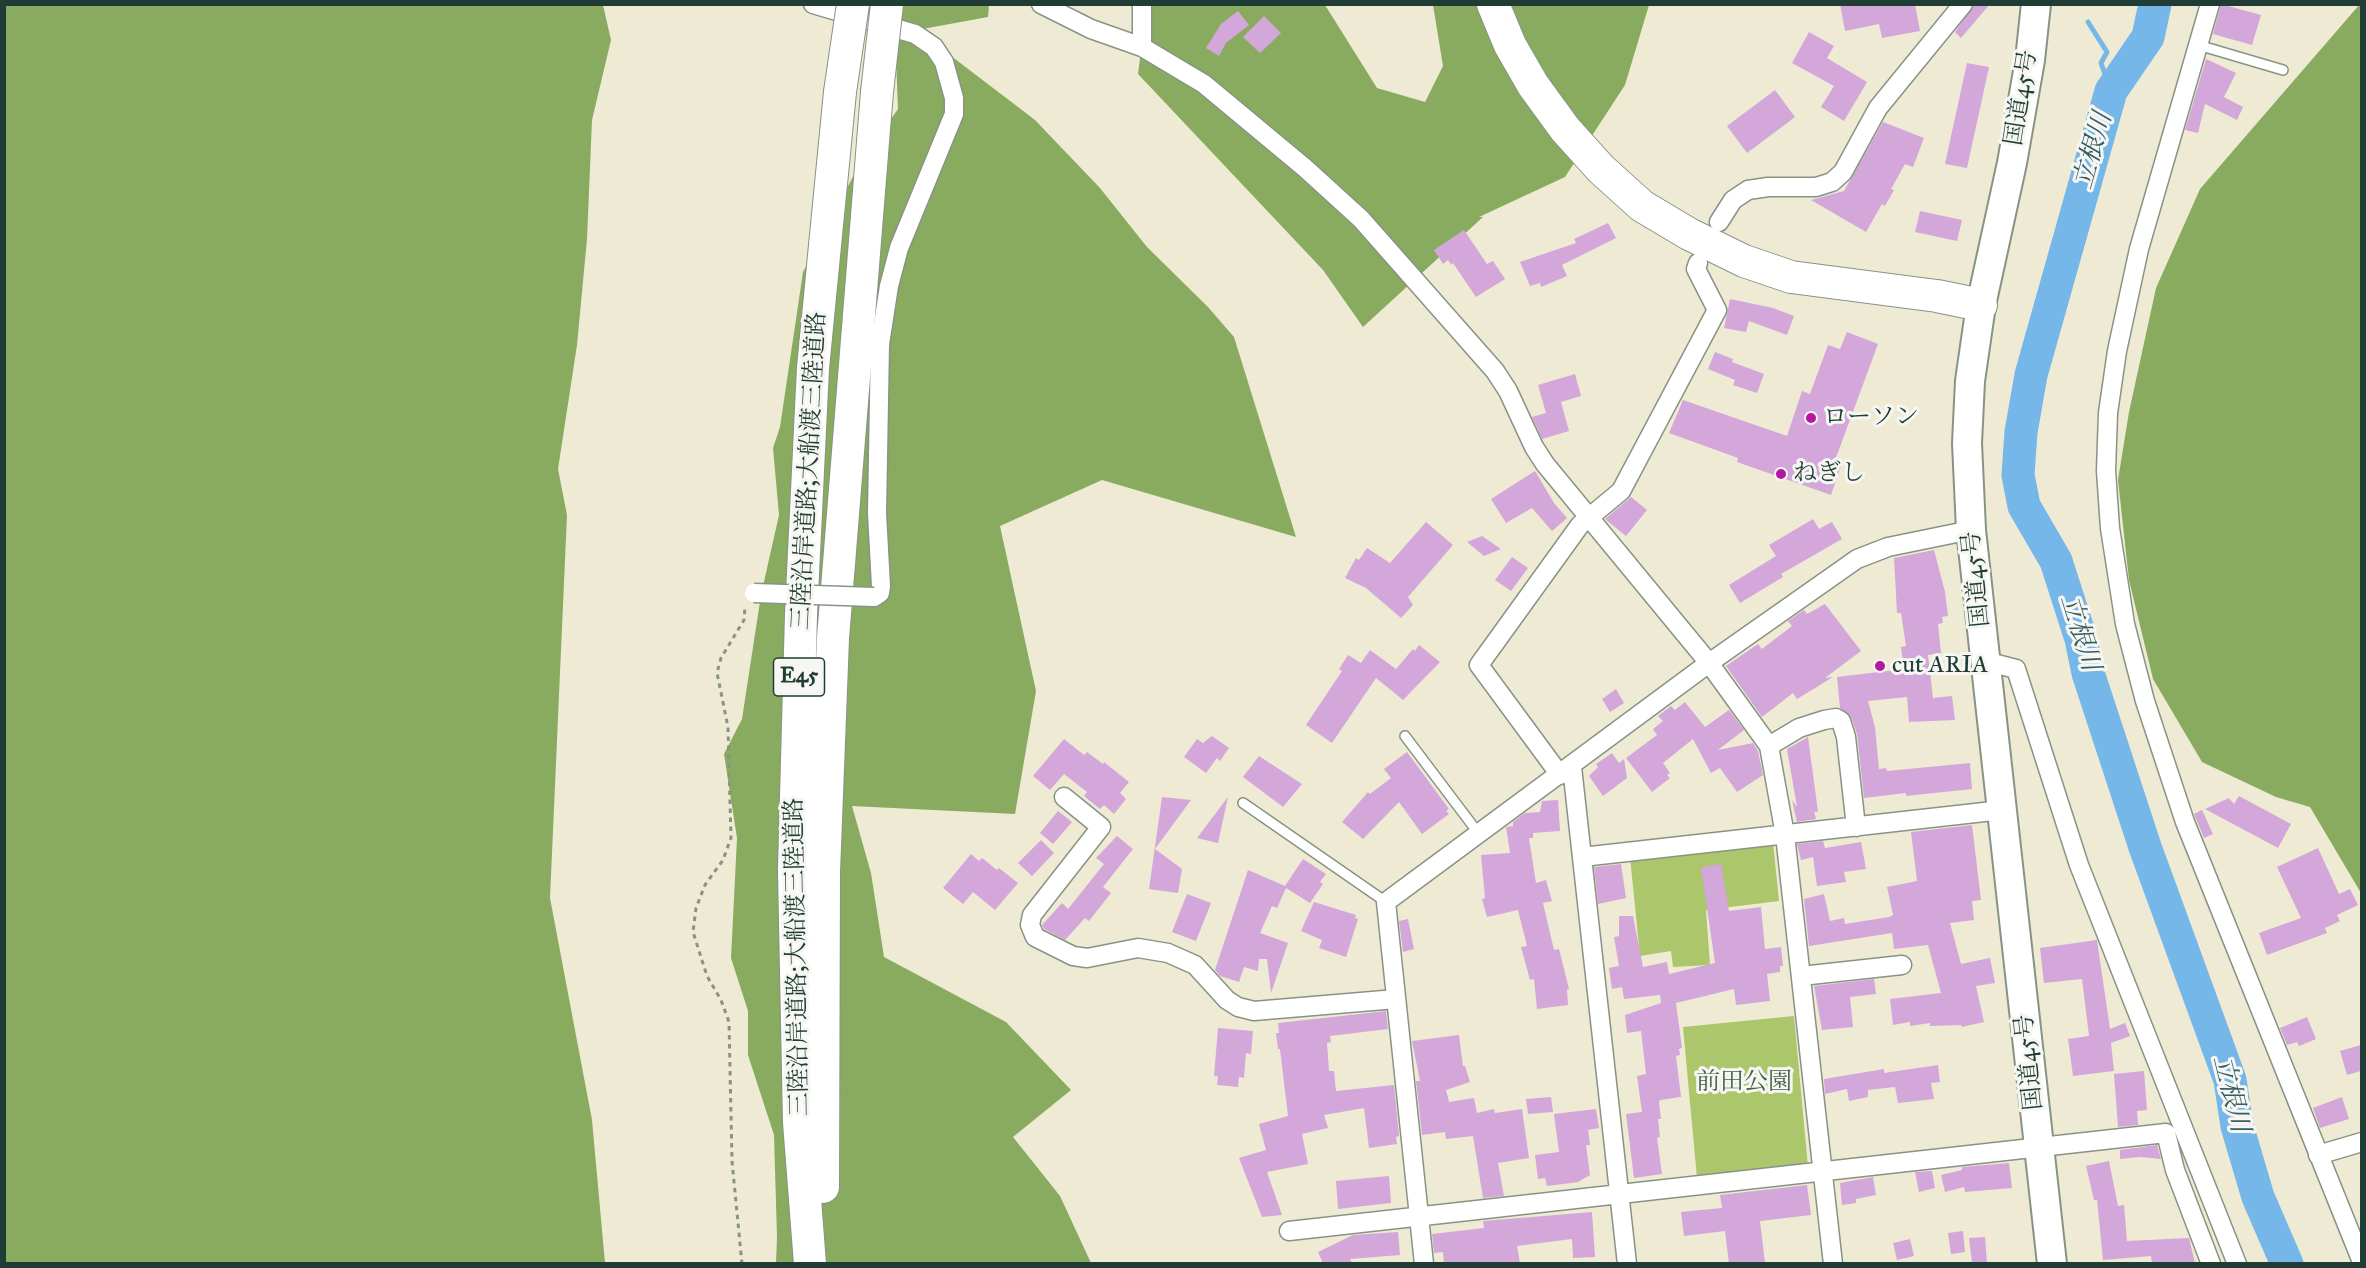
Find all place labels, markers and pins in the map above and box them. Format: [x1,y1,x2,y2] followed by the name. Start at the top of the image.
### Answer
[1823,404,1919,432] place label: ローソン
[1804,411,1818,425] marker: ローソン
[1793,460,1865,488] place label: ねぎし
[1774,467,1788,481] marker: ねぎし
[1892,652,1988,680] place label: cut ARIA
[1873,659,1887,673] marker: cut ARIA

